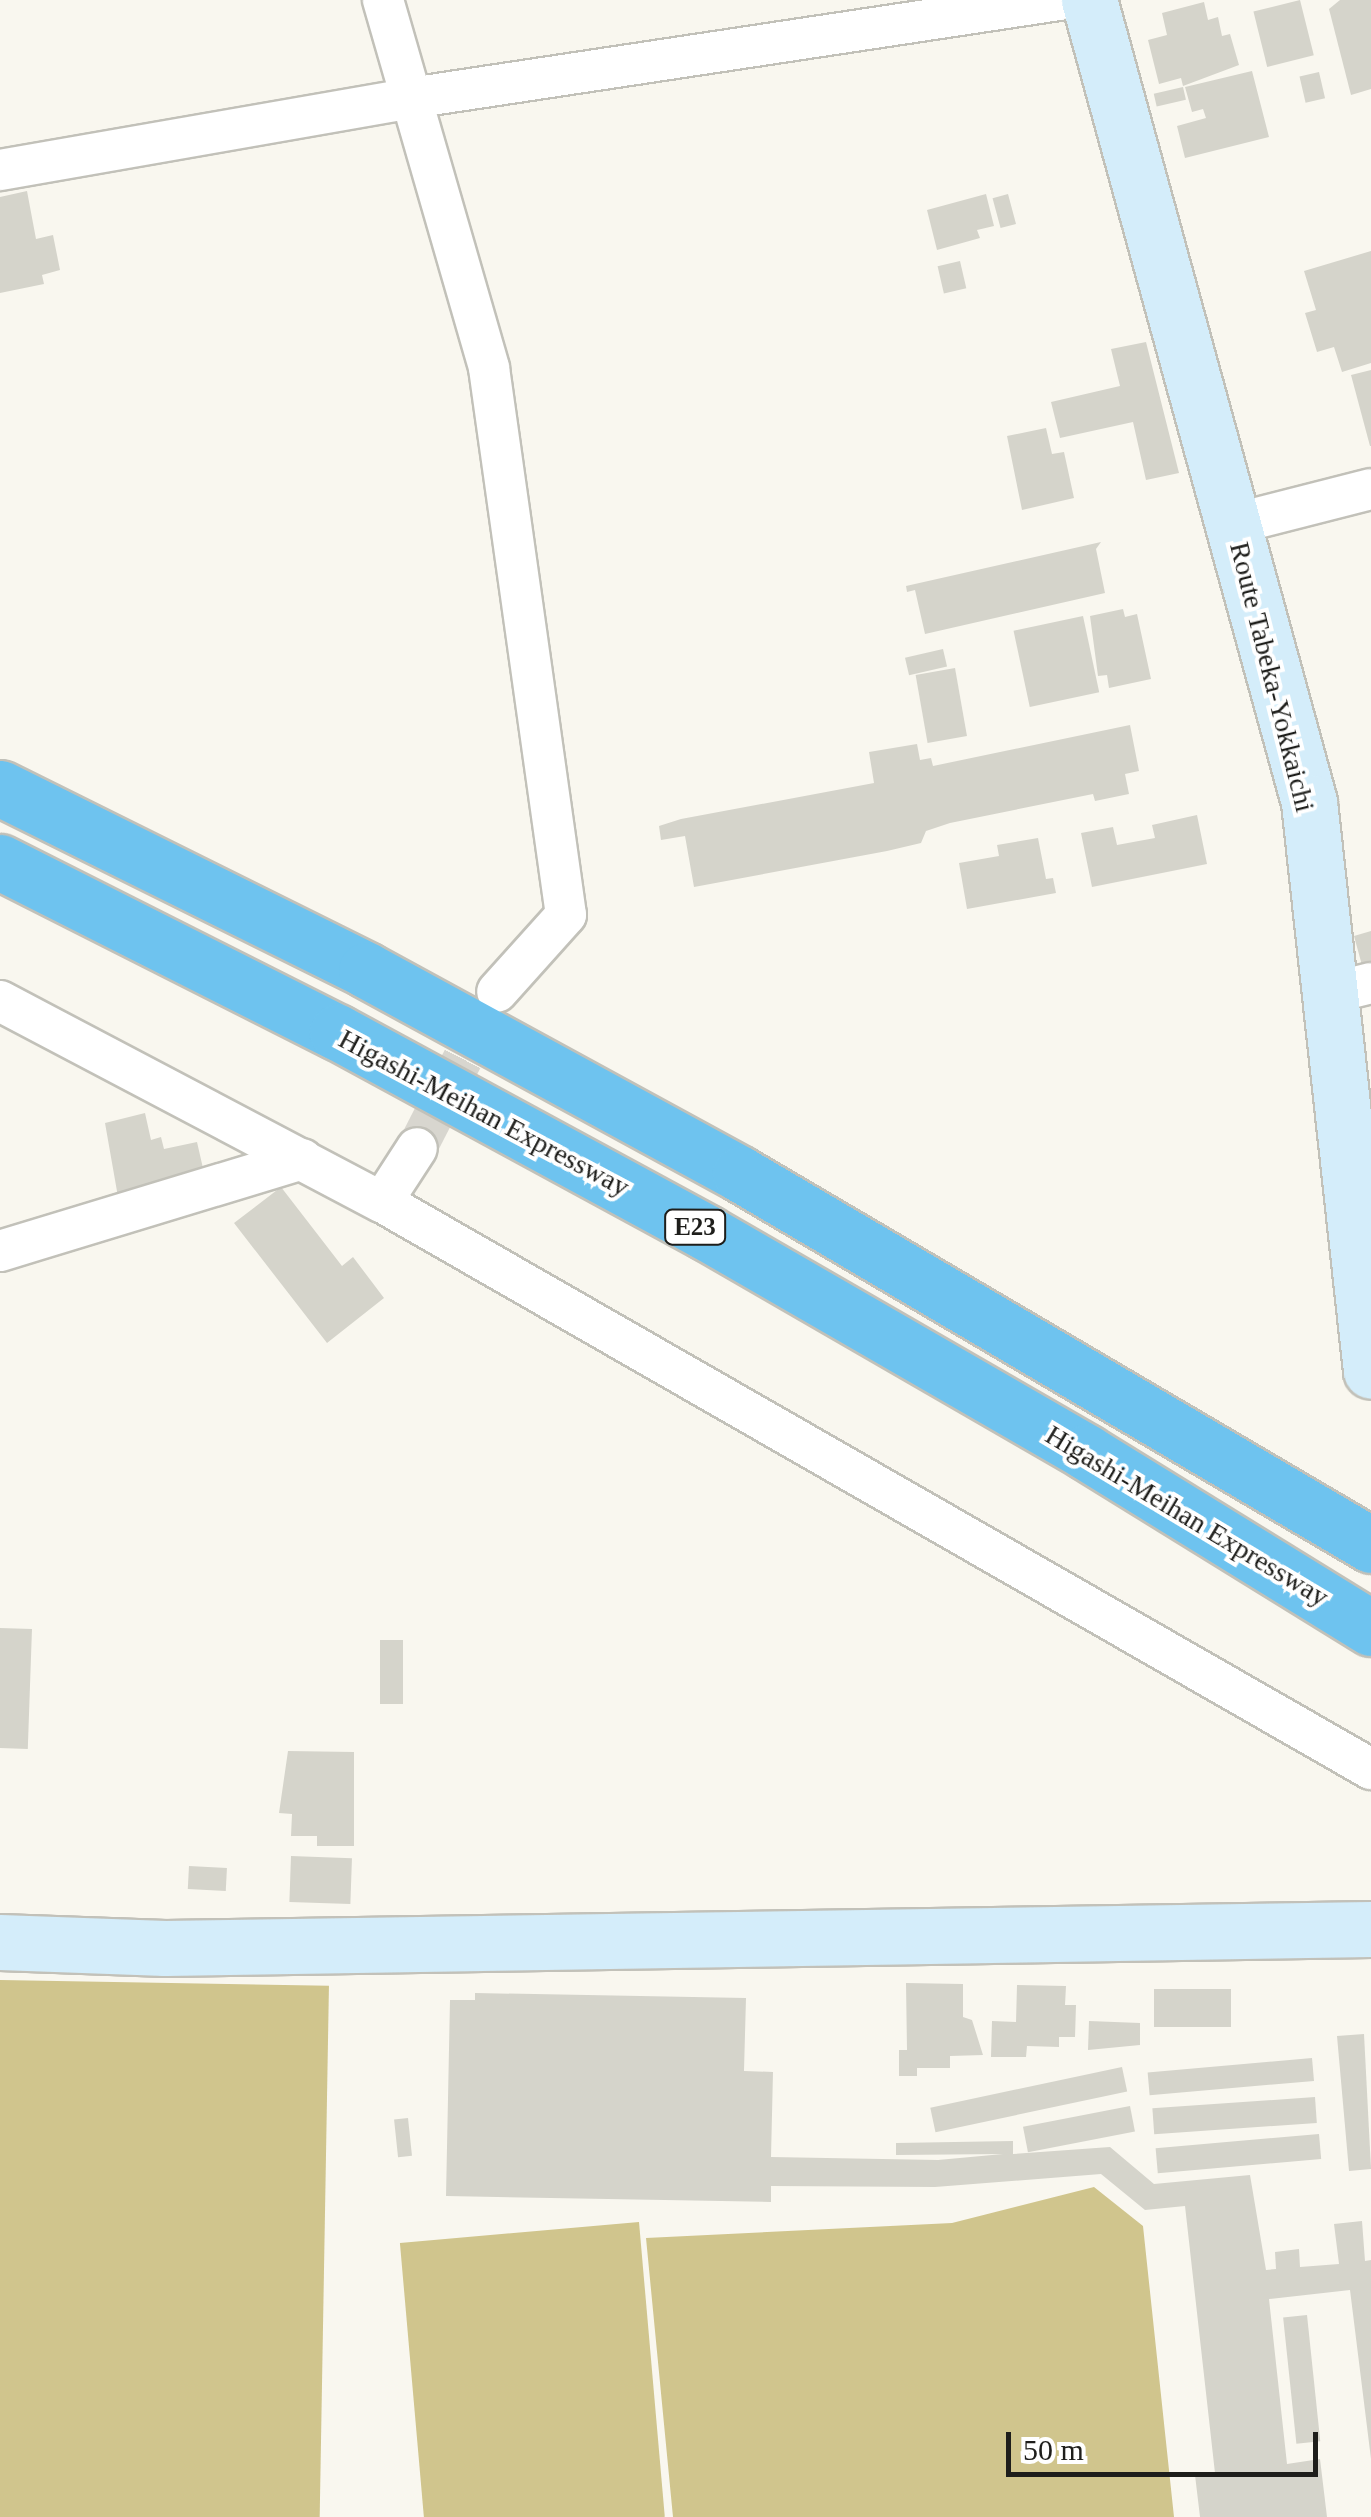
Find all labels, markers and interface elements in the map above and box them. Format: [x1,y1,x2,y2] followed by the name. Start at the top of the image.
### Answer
[1218,524,1326,830] street label: Route Tabeka-Yokkaichi
[317,1014,651,1212] street label: Higashi-Meihan Expressway
[662,1207,728,1247] road number: E23
[1024,1409,1350,1623] street label: Higashi-Meihan Expressway
[1011,2412,1324,2474] scale bar
[1023,2433,1084,2466] text: 50 m

